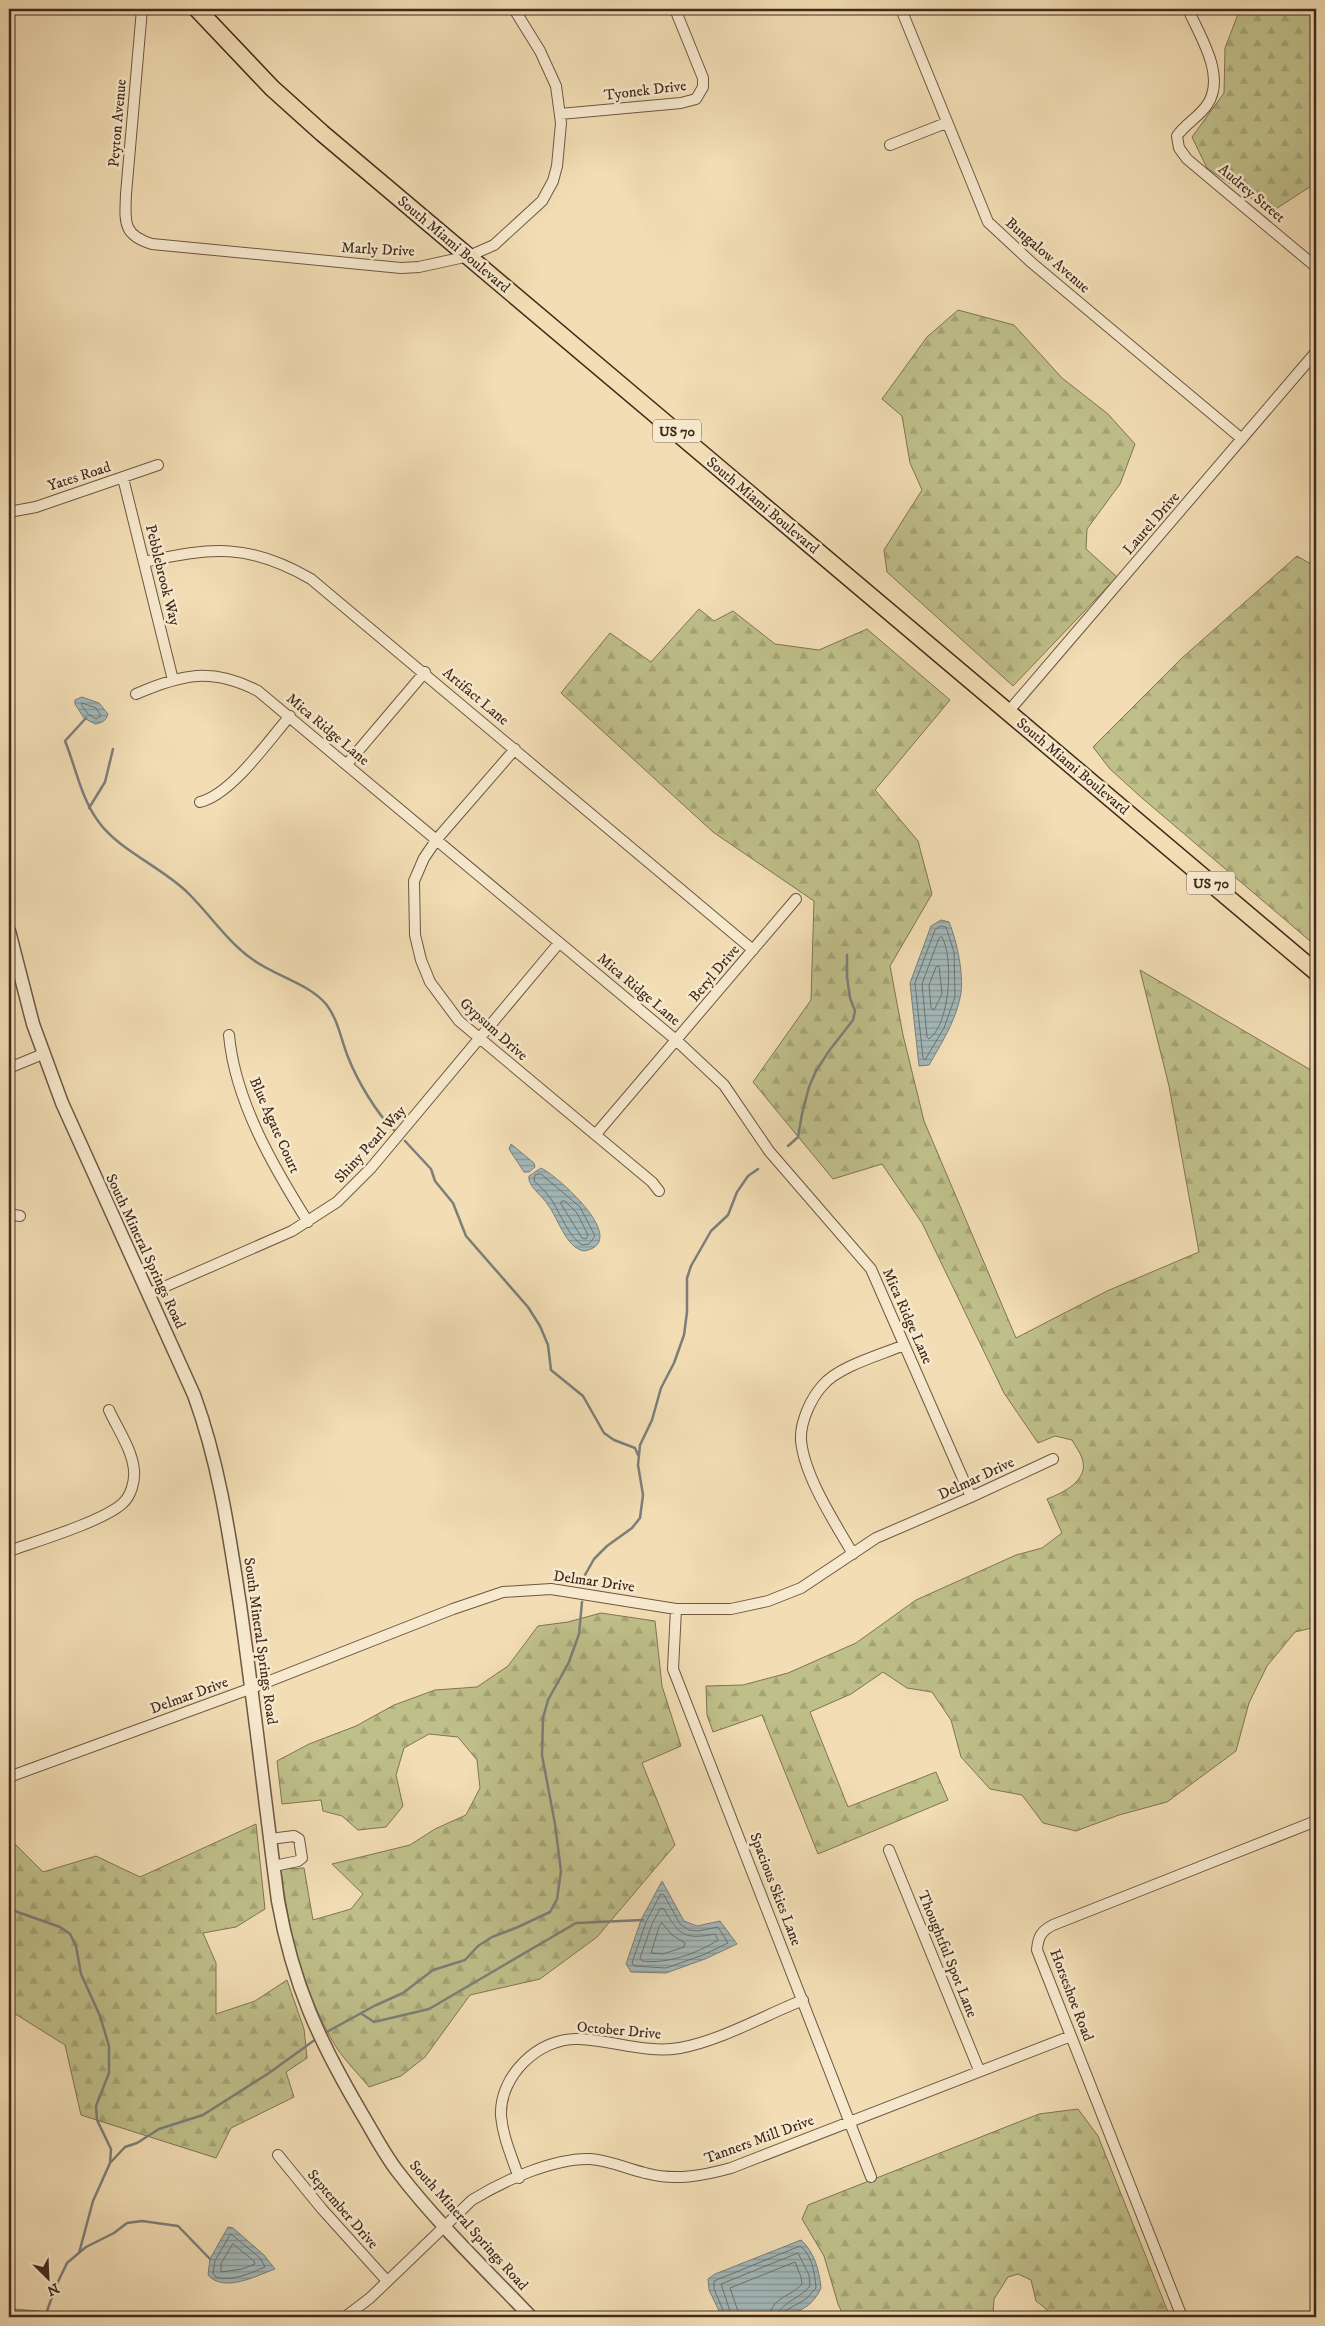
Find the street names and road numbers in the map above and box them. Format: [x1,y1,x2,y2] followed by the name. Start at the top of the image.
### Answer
[603,76,687,105] street label: Tyonek Drive
[104,78,131,168] street label: Peyton Avenue
[1214,160,1289,227] street label: Audrey Street
[393,192,514,297] street label: South Miami Boulevard
[1001,213,1094,297] street label: Bungalow Avenue
[341,238,415,261] street label: Marly Drive
[653,420,701,442] road number: US 70
[702,453,823,558] street label: South Miami Boulevard
[45,457,114,496] street label: Yates Road
[1119,488,1184,559] street label: Laurel Drive
[141,523,184,628] street label: Pebblebrook Way
[439,663,513,730] street label: Artifact Lane
[282,689,373,770] street label: Mica Ridge Lane
[1012,714,1133,819] street label: South Miami Boulevard
[1187,871,1235,894] road number: US 70
[685,941,744,1006] street label: Beryl Drive
[593,949,684,1030] street label: Mica Ridge Lane
[456,994,532,1065] street label: Gypsum Drive
[245,1074,304,1176] street label: Blue Agate Court
[330,1101,411,1187] street label: Shiny Pearl Way
[101,1171,190,1332] street label: South Mineral Springs Road
[878,1265,937,1367] street label: Mica Ridge Lane
[935,1453,1017,1504] street label: Delmar Drive
[239,1556,282,1726] street label: South Mineral Springs Road
[552,1566,636,1597] street label: Delmar Drive
[148,1673,231,1718] street label: Delmar Drive
[745,1830,806,1948] street label: Spacious Skies Lane
[913,1888,982,2020] street label: Thoughtful Spot Lane
[1045,1946,1098,2044] street label: Horseshoe Road
[576,2017,662,2044] street label: October Drive
[702,2111,817,2168] street label: Tanners Mill Drive
[405,2156,532,2295] street label: South Mineral Springs Road
[303,2166,382,2253] street label: September Drive

